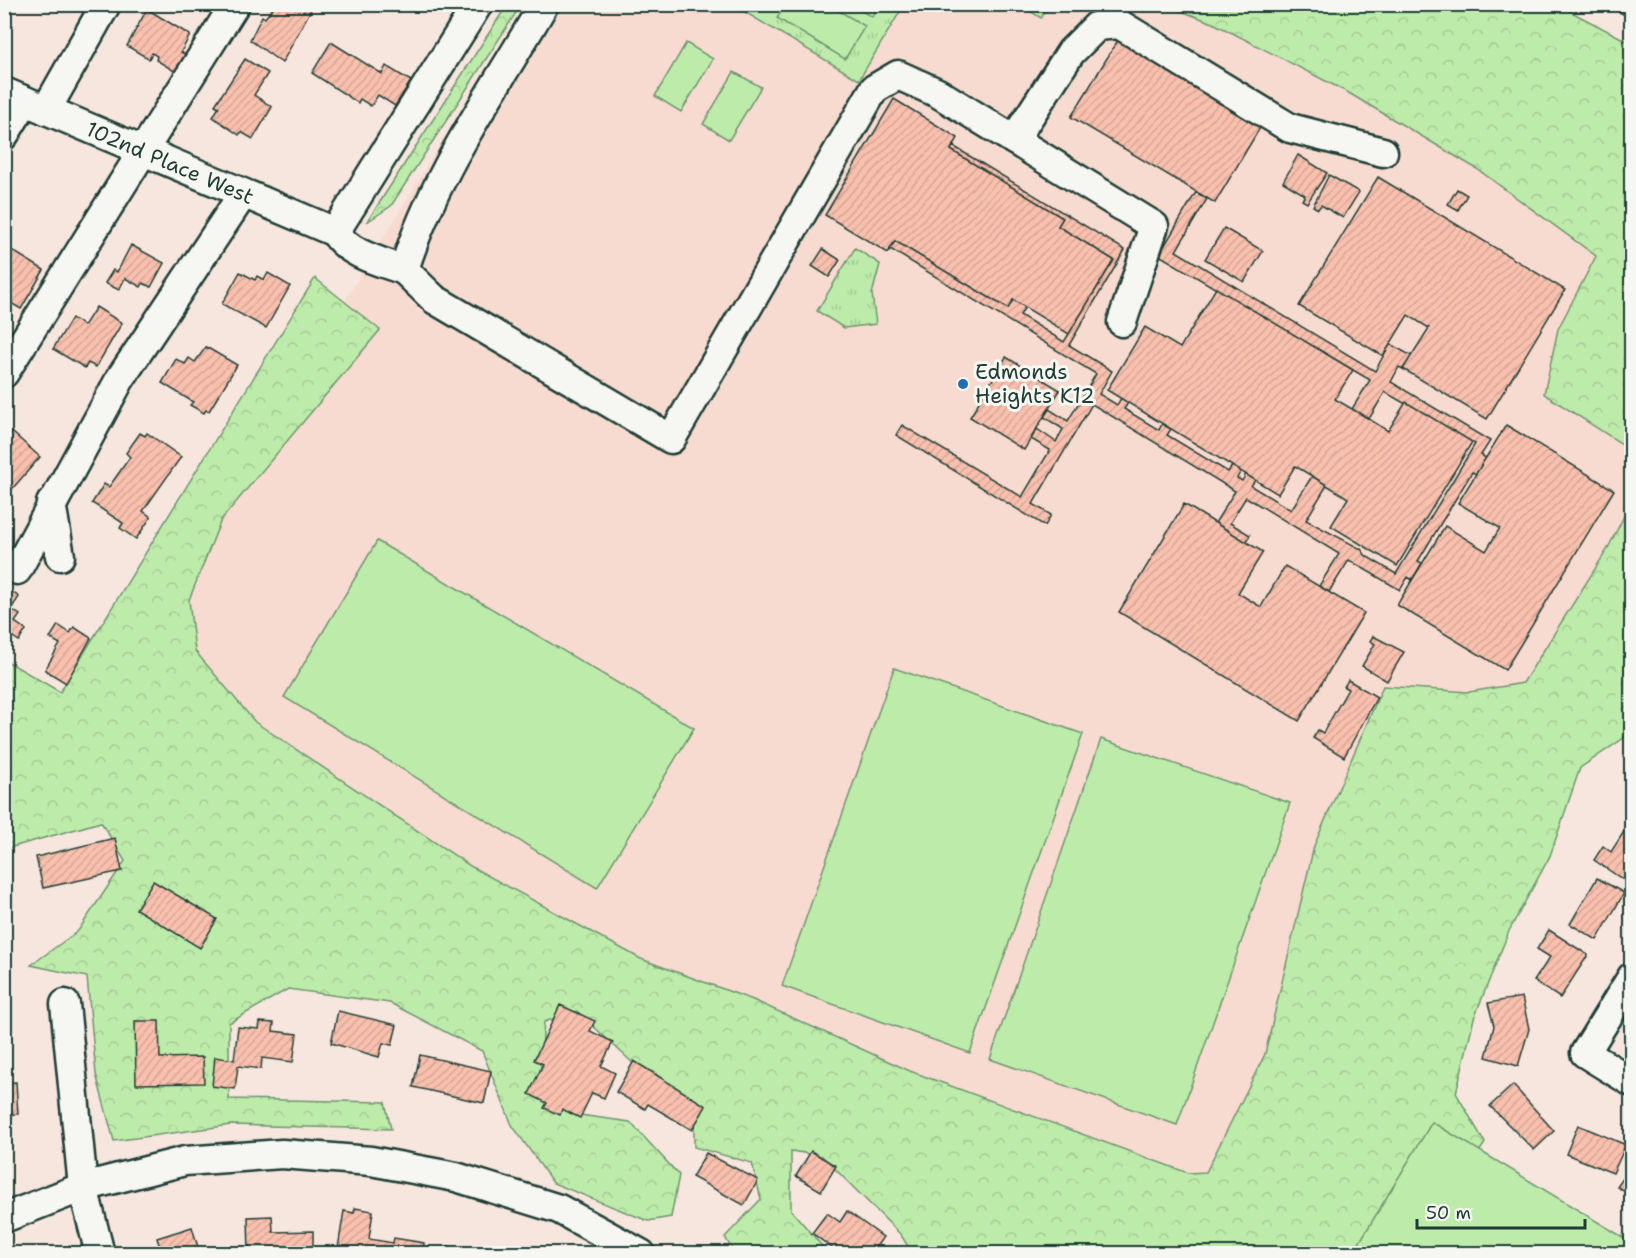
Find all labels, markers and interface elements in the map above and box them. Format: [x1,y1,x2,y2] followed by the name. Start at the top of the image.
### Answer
[82,115,258,211] street label: 102nd Place West
[975,358,1095,410] place label: Edmonds Heights K12
[956,377,970,391] marker: Edmonds Heights K12
[1417,1192,1585,1230] scale bar
[1426,1201,1471,1225] text: 50 m

